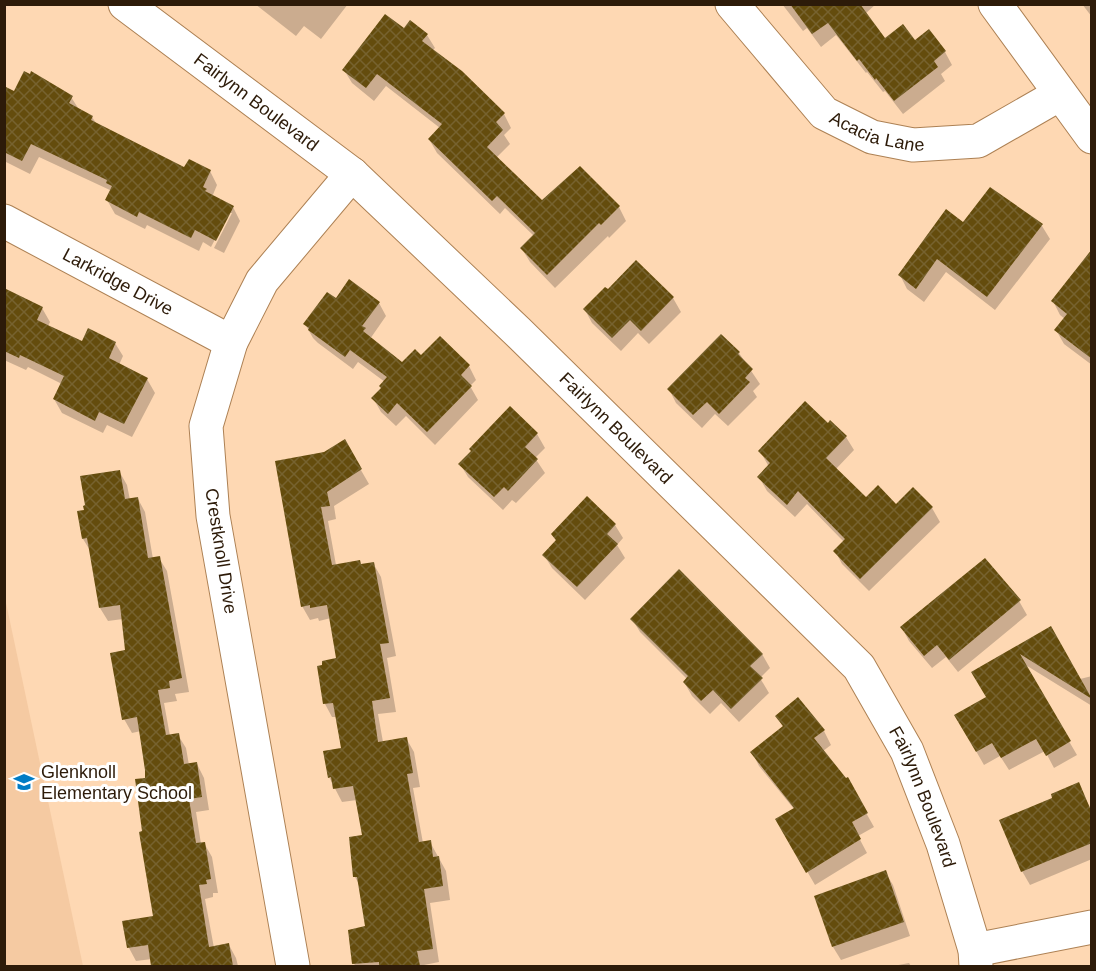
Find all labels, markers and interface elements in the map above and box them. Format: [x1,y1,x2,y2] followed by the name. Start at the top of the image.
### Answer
[190,49,322,155] street label: Fairlynn Boulevard
[827,108,925,155] street label: Acacia Lane
[59,244,176,319] street label: Larkridge Drive
[555,368,676,488] street label: Fairlynn Boulevard
[201,487,241,615] street label: Crestknoll Drive
[885,723,959,870] street label: Fairlynn Boulevard
[41,762,192,803] place label: Glenknoll Elementary School
[12,770,36,794] school or university icon: Glenknoll Elementary School

